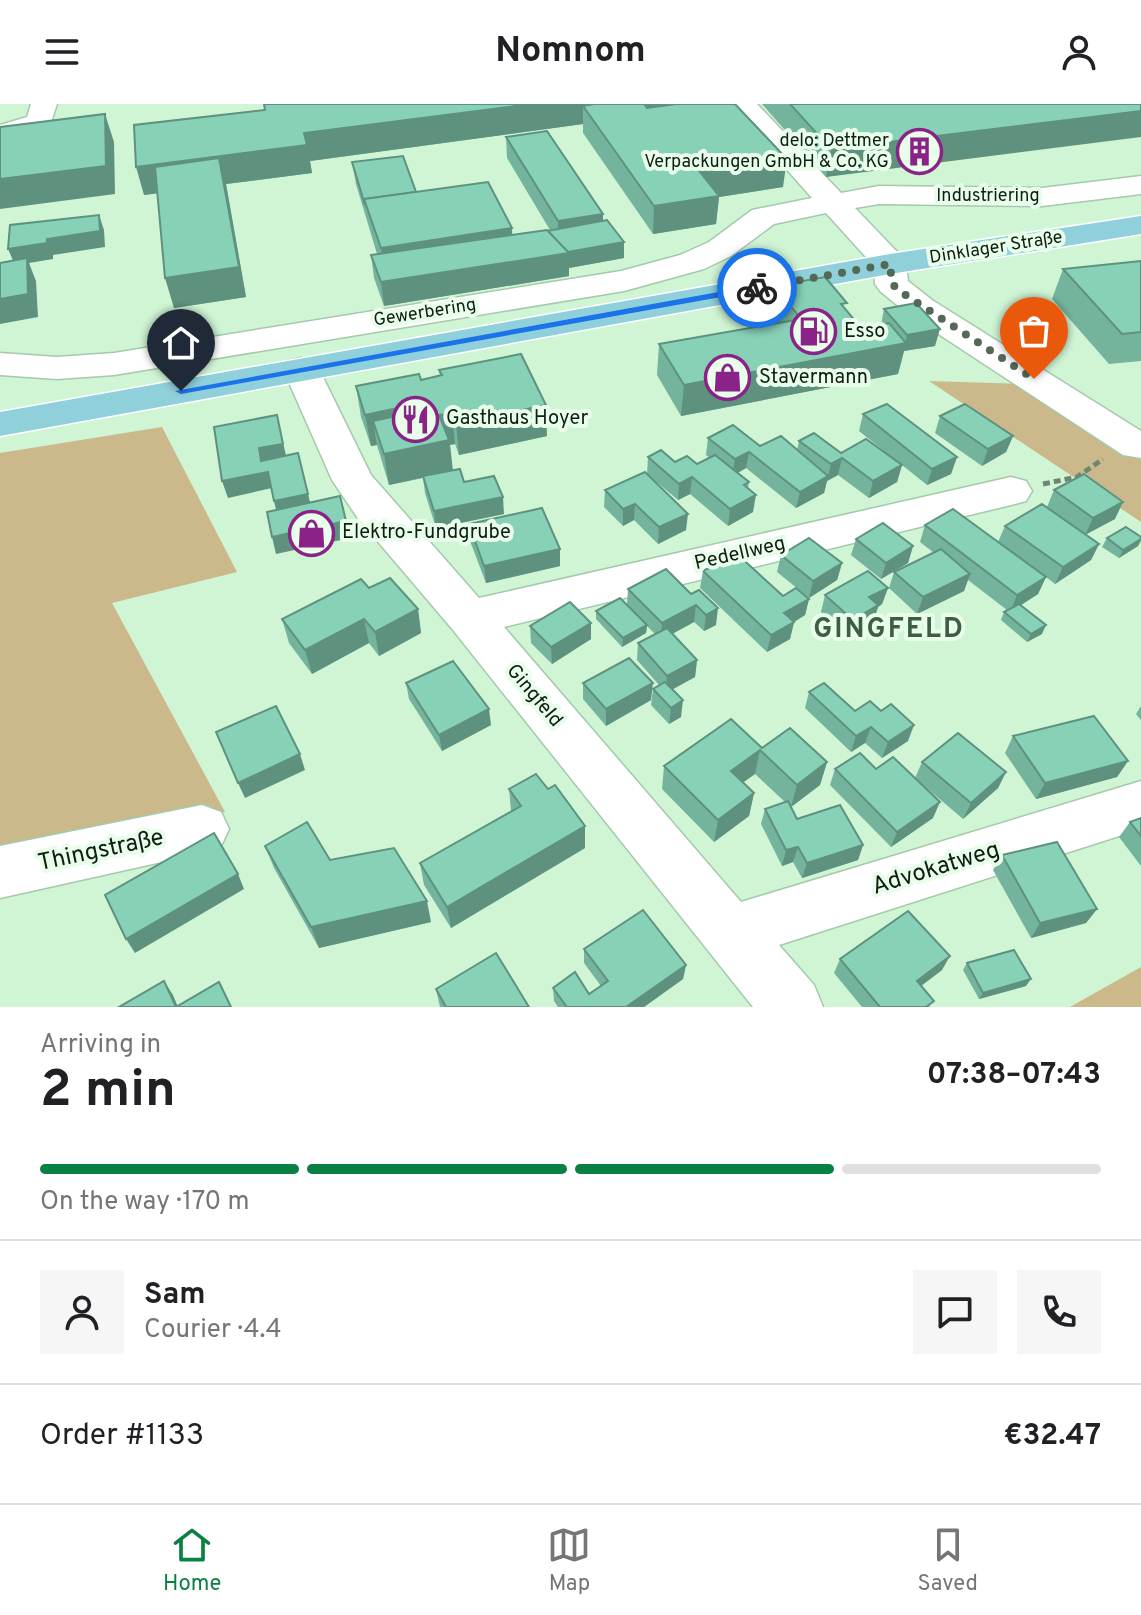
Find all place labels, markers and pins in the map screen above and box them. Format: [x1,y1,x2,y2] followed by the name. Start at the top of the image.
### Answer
[896,127,944,175] building icon: delo: Dettmer Verpackungen GmbH & Co. KG
[644,130,889,174] place label: delo: Dettmer Verpackungen GmbH & Co. KG
[1000,297,1068,379] pin
[789,308,837,356] fuel station icon: Esso
[147,309,215,391] pin
[844,319,885,345] place label: Esso
[704,354,752,402] shop icon: Stavermann
[759,365,868,391] place label: Stavermann
[391,395,439,443] restaurant icon: Gasthaus Hoyer
[446,406,588,432] place label: Gasthaus Hoyer
[287,509,335,557] shop icon: Elektro-Fundgrube
[342,520,511,546] place label: Elektro-Fundgrube

